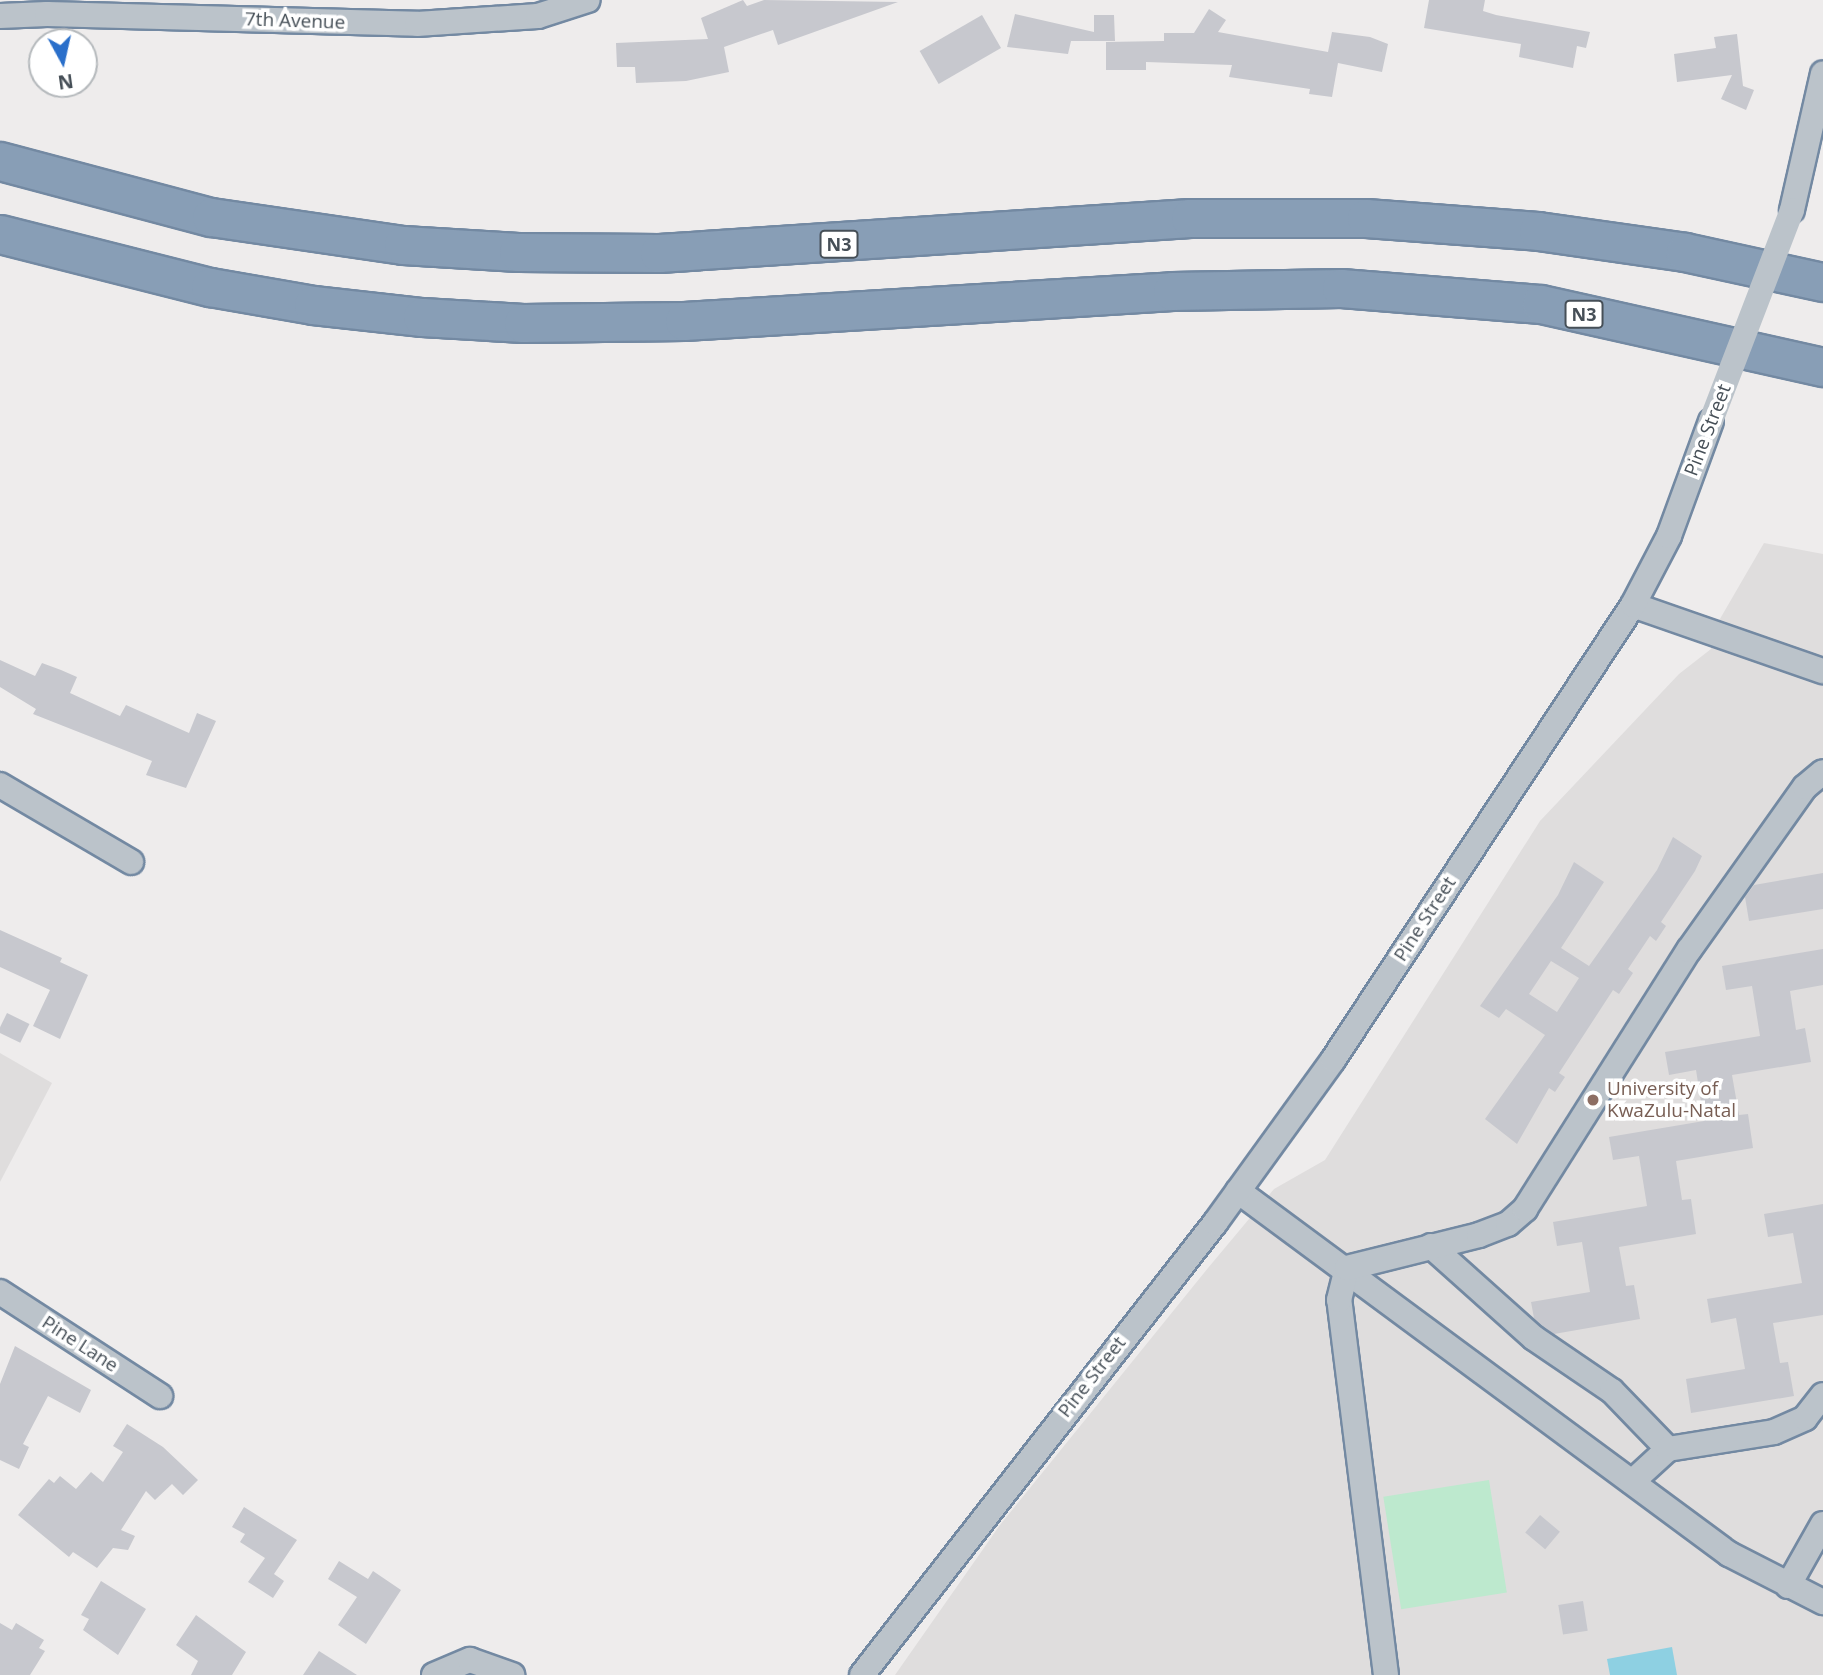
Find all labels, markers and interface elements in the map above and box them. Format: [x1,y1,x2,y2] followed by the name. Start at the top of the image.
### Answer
[244,8,346,34] street label: 7th Avenue
[28,28,98,98] north arrow
[56,68,75,96] text: N
[818,230,860,258] road number: N3
[1563,300,1605,328] road number: N3
[1680,381,1736,479] street label: Pine Street
[1389,872,1461,966] street label: Pine Street
[1607,1078,1736,1122] place label: University of KwaZulu-Natal
[1585,1092,1601,1108] marker: University of KwaZulu-Natal
[38,1311,122,1377] street label: Pine Lane
[1053,1332,1131,1422] street label: Pine Street

